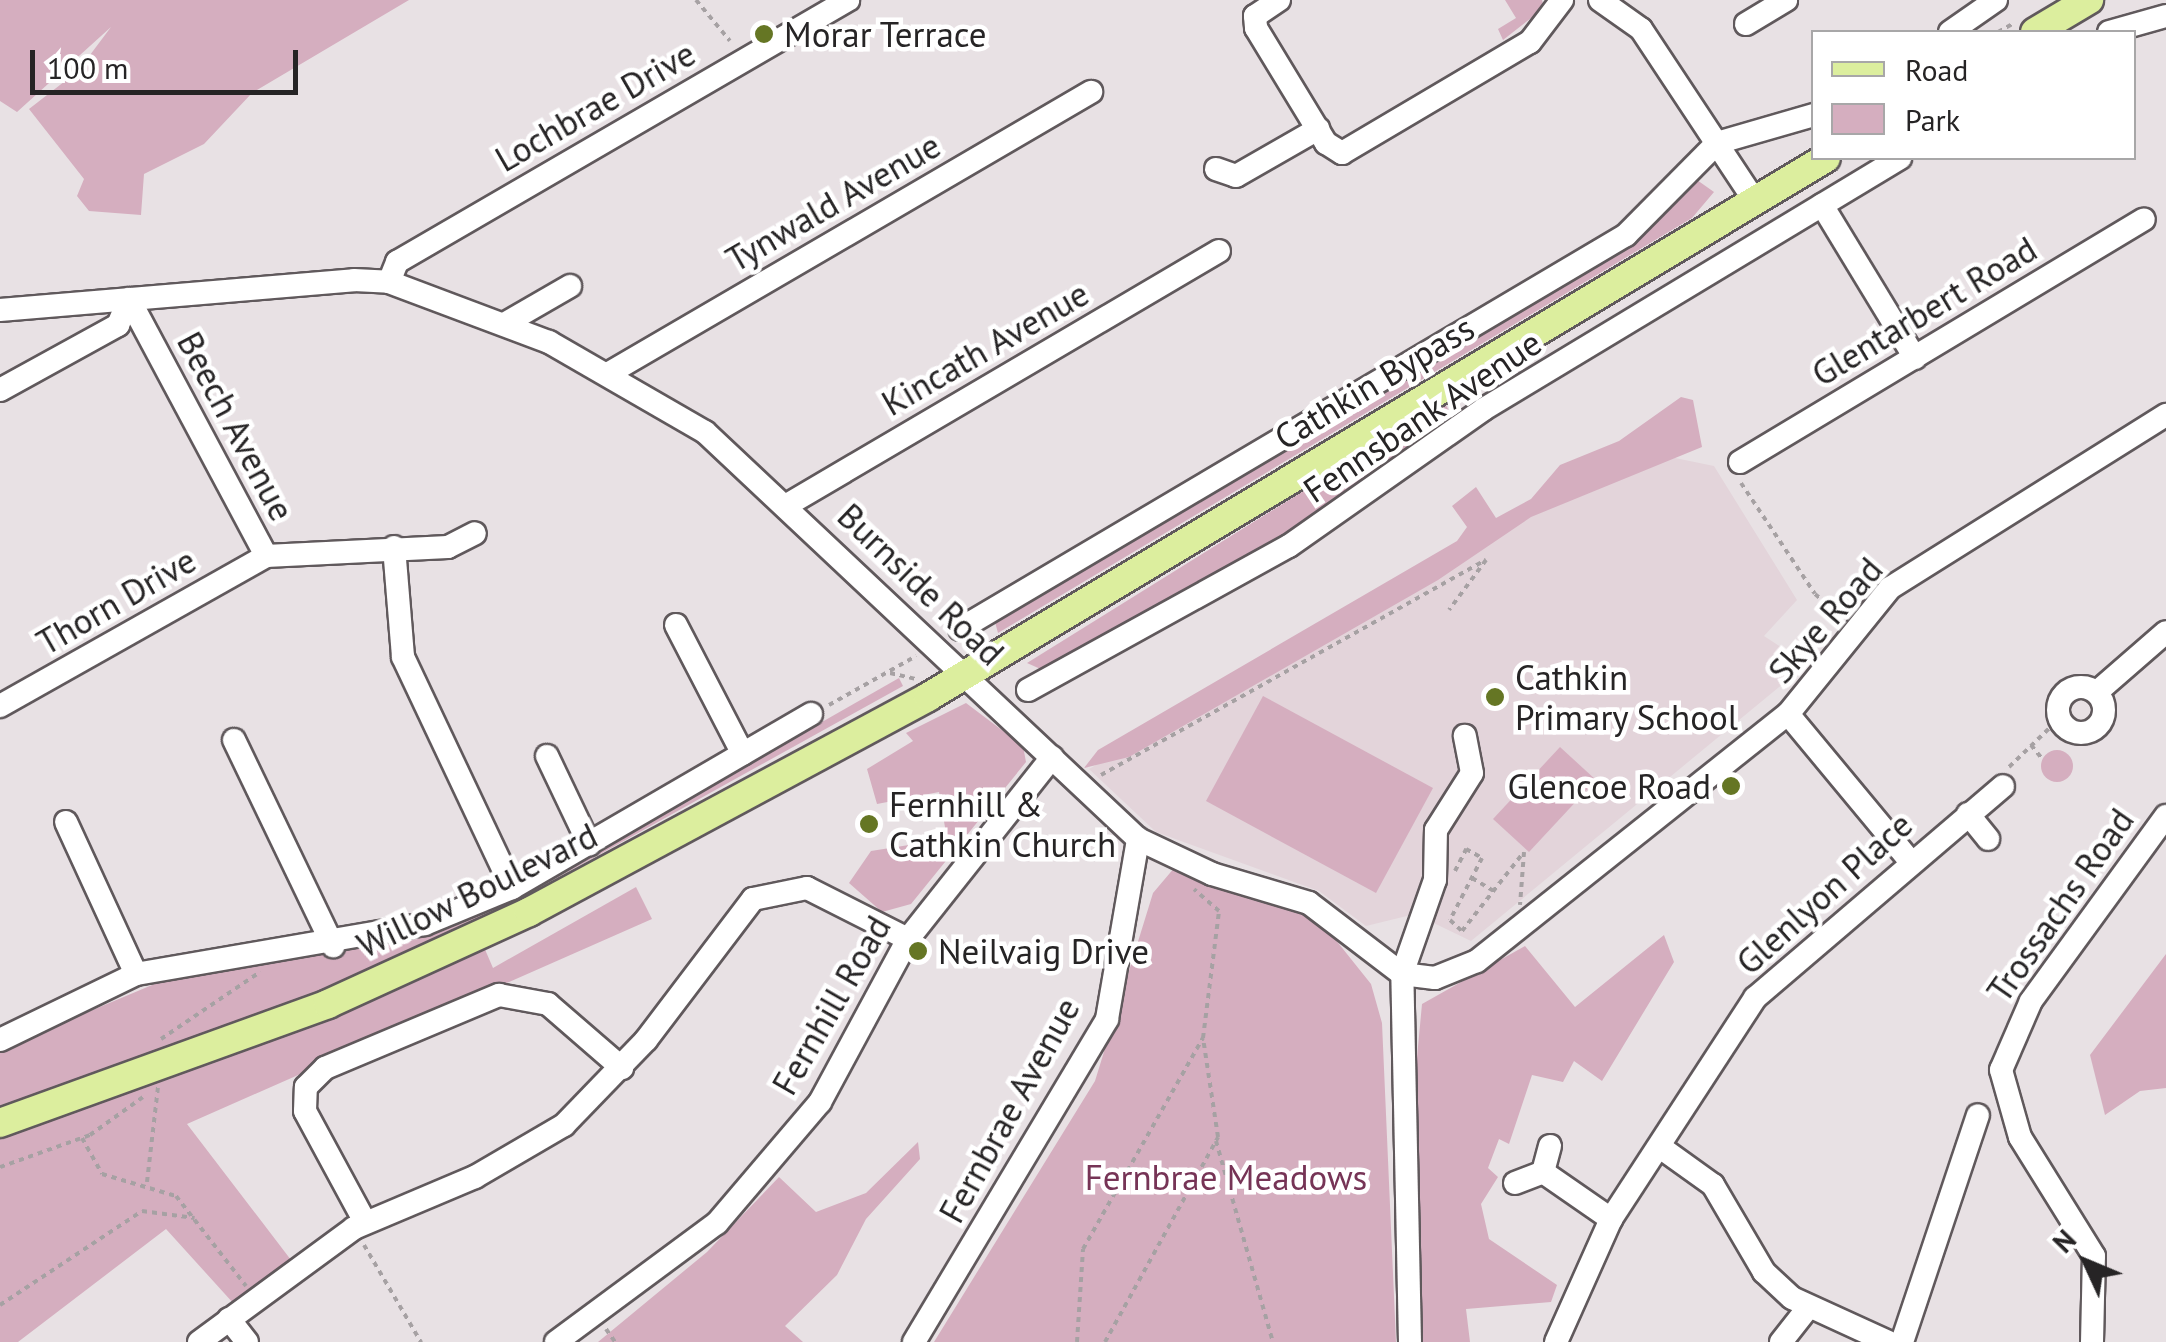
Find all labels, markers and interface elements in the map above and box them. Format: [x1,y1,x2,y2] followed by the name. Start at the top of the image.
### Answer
[784,13,988,55] place label: Morar Terrace
[753,23,775,45] marker: Morar Terrace
[35,30,302,92] scale bar
[1811,30,2136,160] legend
[488,32,702,180] street label: Lochbrae Drive
[47,48,128,87] text: 100 m
[1905,50,1969,89] text: Road
[1905,100,1960,139] text: Park
[718,124,948,280] street label: Tynwald Avenue
[1804,227,2044,395] street label: Glentarbert Road
[874,272,1096,424] street label: Kincath Avenue
[1267,306,1481,458] street label: Cathkin Bypass
[1294,320,1550,512] street label: Fennsbank Avenue
[168,324,304,528] street label: Beech Avenue
[829,494,1013,674] street label: Burnside Road
[29,539,203,663] street label: Thorn Drive
[1759,549,1891,691] street label: Skye Road
[1515,656,1739,738] place label: Cathkin Primary School
[1484,686,1506,708] marker: Cathkin Primary School
[1507,765,1711,807] place label: Glencoe Road
[1720,775,1742,797] marker: Glencoe Road
[889,783,1116,865] place label: Fernhill & Cathkin Church
[1978,800,2142,1010] street label: Trossachs Road
[1728,803,1920,983] street label: Glenlyon Place
[858,813,880,835] marker: Fernhill & Cathkin Church
[350,814,604,966] street label: Willow Boulevard
[763,908,899,1102] street label: Fernhill Road
[938,930,1149,972] place label: Neilvaig Drive
[907,940,929,962] marker: Neilvaig Drive
[930,990,1088,1230] street label: Fernbrae Avenue
[1085,1156,1367,1198] park label: Fernbrae Meadows
[2036,1212,2136,1312] north arrow
[2044,1221,2084,1260] text: N

